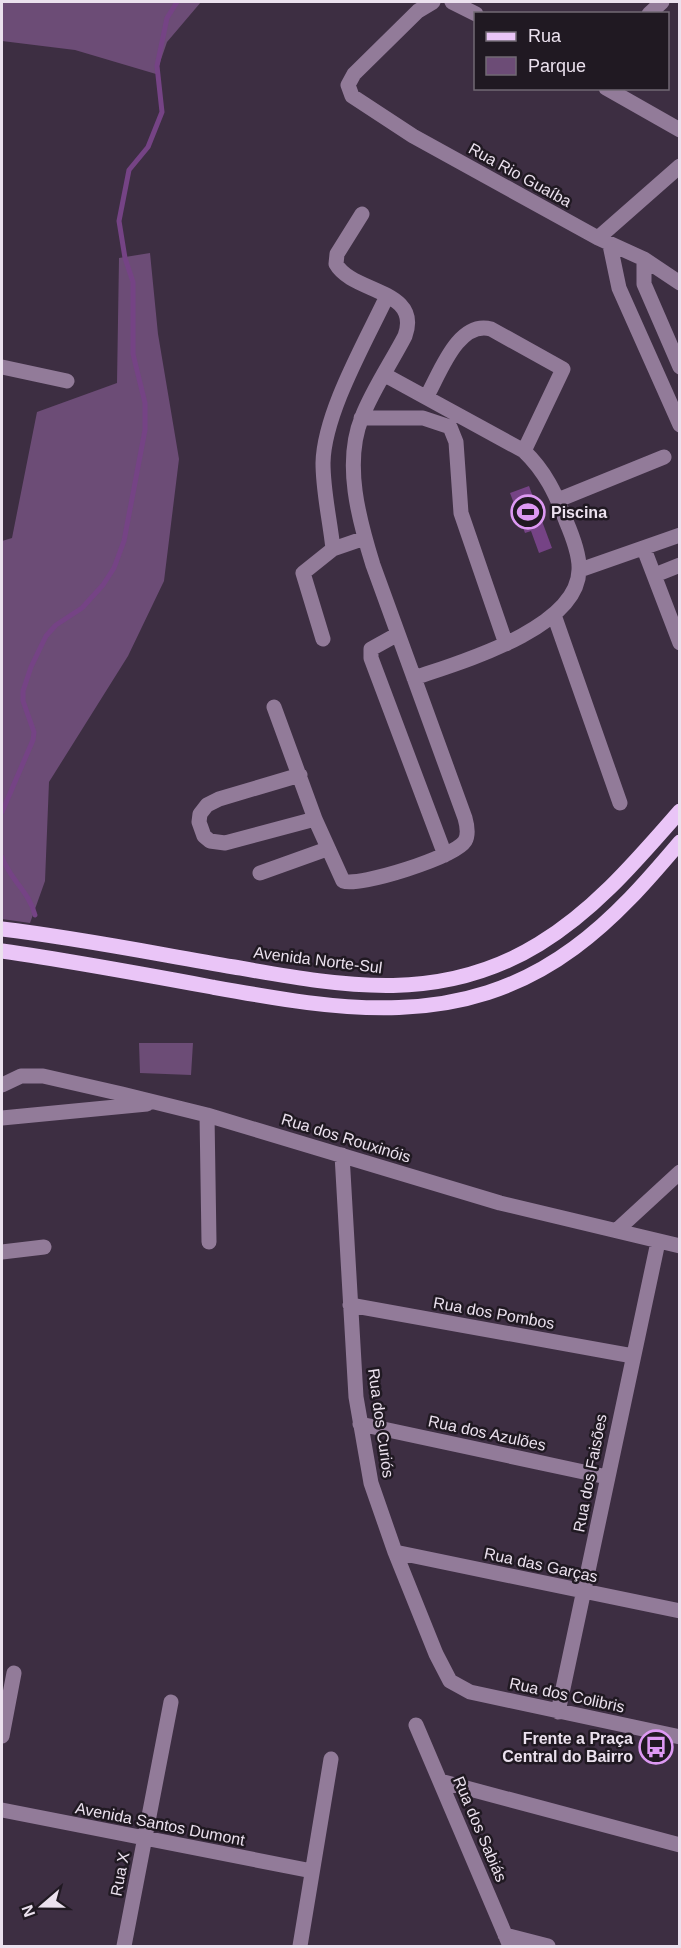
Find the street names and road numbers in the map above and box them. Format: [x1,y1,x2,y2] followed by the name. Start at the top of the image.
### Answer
[466,140,574,210] street label: Rua Rio Guaíba
[253,944,383,976] street label: Avenida Norte-Sul
[279,1110,413,1166] street label: Rua dos Rouxinóis
[432,1294,556,1332] street label: Rua dos Pombos
[365,1367,397,1479] street label: Rua dos Curiós
[427,1412,547,1454] street label: Rua dos Azulões
[570,1412,610,1534] street label: Rua dos Faisões
[483,1545,599,1585] street label: Rua das Garças
[508,1674,626,1716] street label: Rua dos Colibris
[450,1774,510,1884] street label: Rua dos Sabiás
[74,1799,247,1849] street label: Avenida Santos Dumont
[107,1850,133,1897] street label: Rua X

